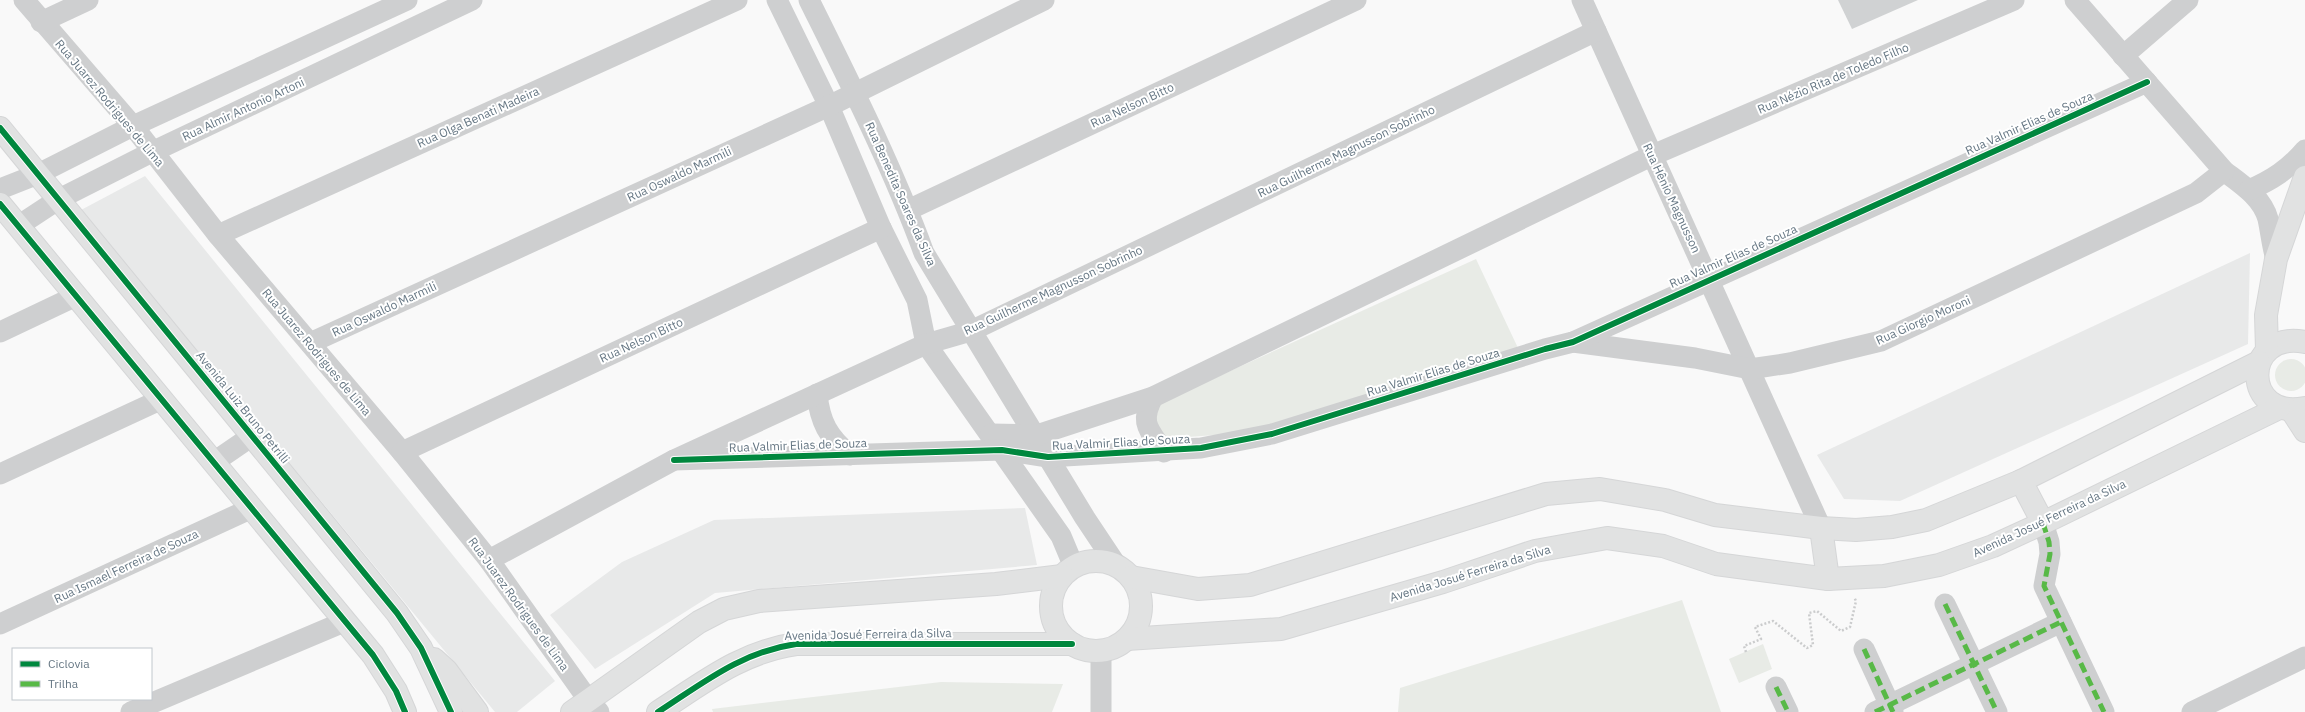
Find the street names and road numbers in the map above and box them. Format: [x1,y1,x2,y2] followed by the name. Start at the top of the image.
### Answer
[52,36,168,170] street label: Rua Juarez Rodrigues de Lima
[1755,39,1911,117] street label: Rua Nézio Rita de Toledo Filho
[180,74,306,144] street label: Rua Almir Antonio Artoni
[1088,79,1176,131] street label: Rua Nelson Bitto
[415,83,542,151] street label: Rua Olga Benati Madeira
[1963,88,2096,158] street label: Rua Valmir Elias de Souza
[1255,101,1437,201] street label: Rua Guilherme Magnusson Sobrinho
[862,120,940,269] street label: Rua Benedita Soares da Silva
[1640,141,1704,255] street label: Rua Hênio Magnusson
[624,143,734,205] street label: Rua Oswaldo Marmili
[1667,221,1800,291] street label: Rua Valmir Elias de Souza
[961,242,1145,338] street label: Rua Guilherme Magnusson Sobrinho
[329,278,439,340] street label: Rua Oswaldo Marmili
[259,285,375,419] street label: Rua Juarez Rodrigues de Lima
[1873,292,1973,348] street label: Rua Giorgio Moroni
[597,314,685,366] street label: Rua Nelson Bitto
[1365,344,1502,399] street label: Rua Valmir Elias de Souza
[193,348,293,466] street label: Avenida Luiz Bruno Petrilli
[1052,431,1191,453] street label: Rua Valmir Elias de Souza
[729,435,868,455] street label: Rua Valmir Elias de Souza
[1970,476,2128,560] street label: Avenida Josué Ferreira da Silva
[51,526,201,606] street label: Rua Ismael Ferreira de Souza
[465,534,573,674] street label: Rua Juarez Rodrigues de Lima
[1388,541,1553,605] street label: Avenida Josué Ferreira da Silva
[784,625,952,643] street label: Avenida Josué Ferreira da Silva

